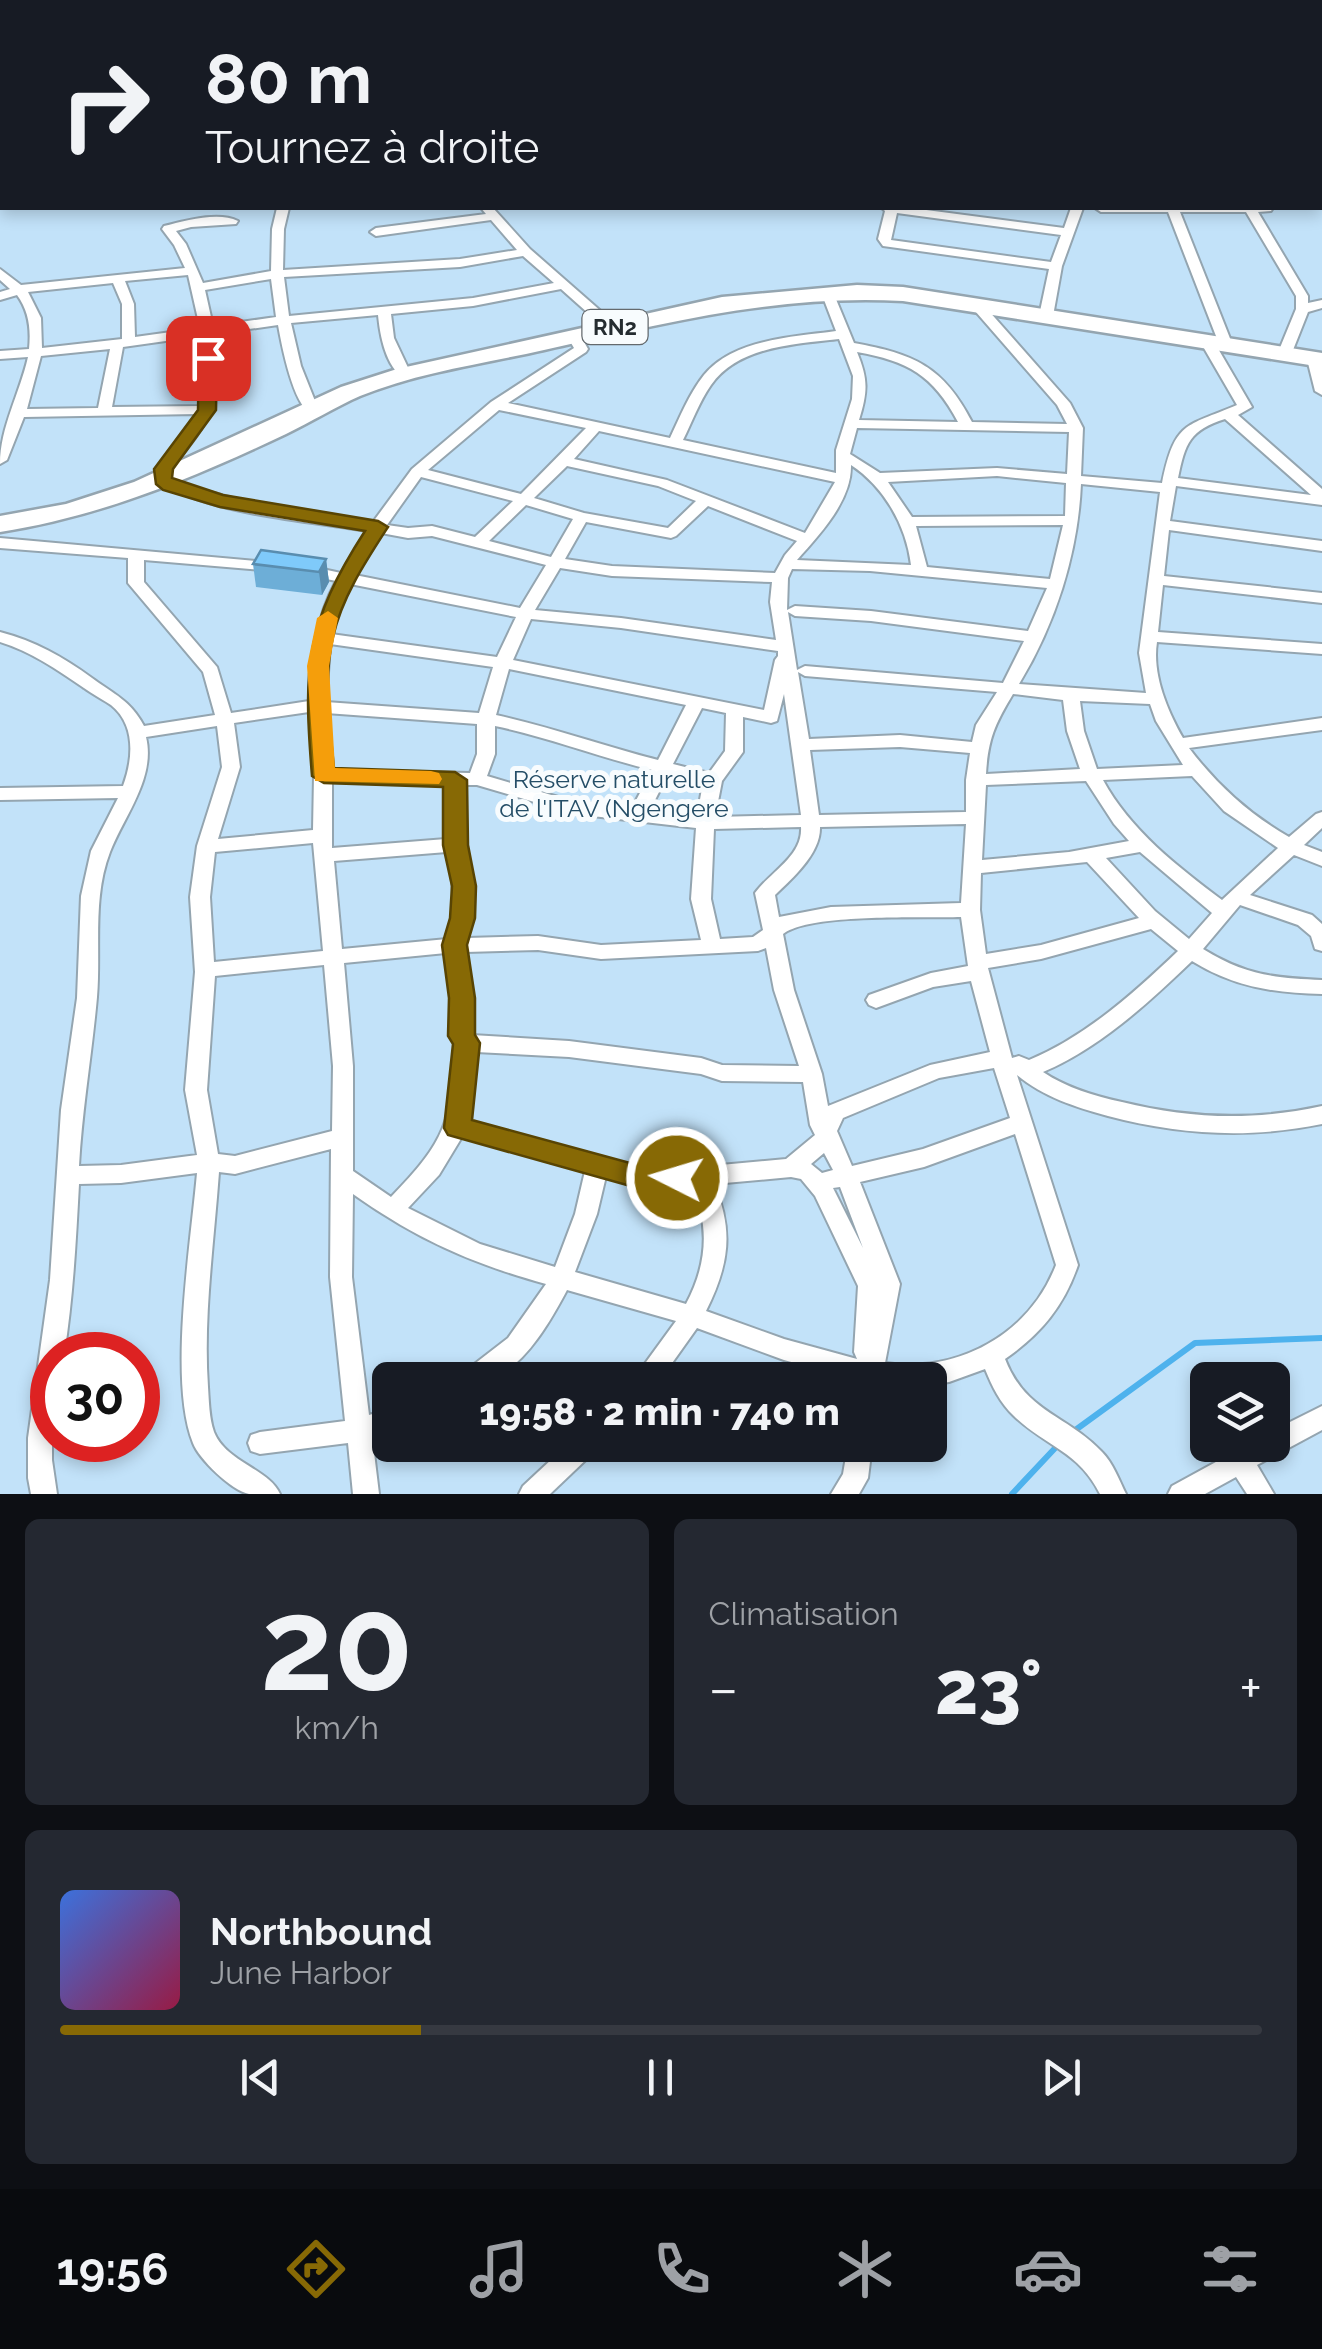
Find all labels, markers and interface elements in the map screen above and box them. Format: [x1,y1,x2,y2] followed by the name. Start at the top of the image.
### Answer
[205,37,372,119] text: 80 m
[40,40,170,170] icon: right
[205,121,539,174] text: Tournez à droite
[582,310,648,344] road number: RN2
[166,316,251,401] pin
[181,331,236,386] icon: arrive
[499,764,729,823] park label: Réserve naturelle de l'ITAV (Ngengere
[625,1126,729,1230] position arrow
[30,1332,160,1462] speed limit sign: 30
[1190,1362,1290,1462] map controls
[1190,1362,1290,1462] button: layers
[479,1389,840,1434] text: 19:58 · 2 min · 740 m
[260,1568,413,1720] text: 20
[709,1595,899,1632] text: Climatisation
[935,1643,1042,1732] text: 23°
[709,1656,738,1721] text: −
[1239,1656,1262,1721] text: +
[295,1709,379,1746] text: km/h
[210,1909,432,1954] text: Northbound
[210,1954,392,1991] text: June Harbor
[233,2050,288,2105] icon: previous
[633,2050,688,2105] icon: pause
[1034,2050,1089,2105] icon: next
[281,2234,351,2304] icon: directions
[464,2234,534,2304] icon: music
[647,2234,717,2304] icon: phone
[830,2234,900,2304] icon: climate
[1013,2234,1083,2304] icon: car
[1195,2234,1265,2304] icon: filters
[56,2243,169,2296] text: 19:56

